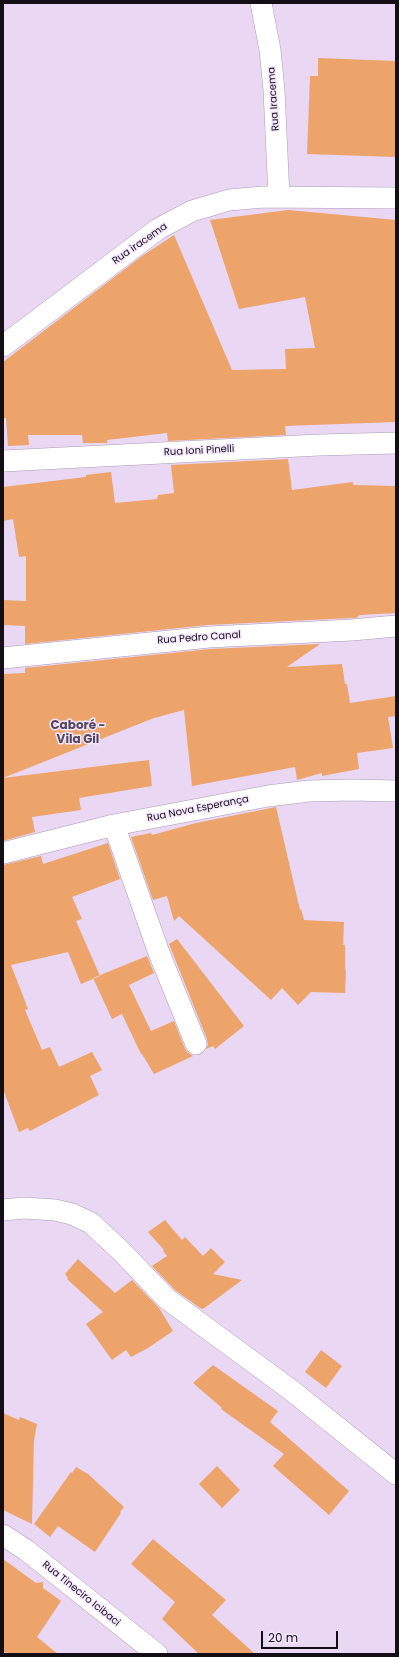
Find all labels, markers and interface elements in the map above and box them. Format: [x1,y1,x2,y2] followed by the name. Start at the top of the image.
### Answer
[266,67,282,131] street label: Rua Iracema
[110,221,170,267] street label: Rua iracema
[163,443,235,459] street label: Rua Ioni Pinelli
[157,629,241,647] street label: Rua Pedro Canal
[50,719,106,747] district label: Caboré - Vila Gil
[146,793,250,825] street label: Rua Nova Esperança
[40,1559,122,1629] street label: Rua Tineciro Icibaci
[263,1623,340,1649] scale bar
[268,1629,298,1646] text: 20 m

